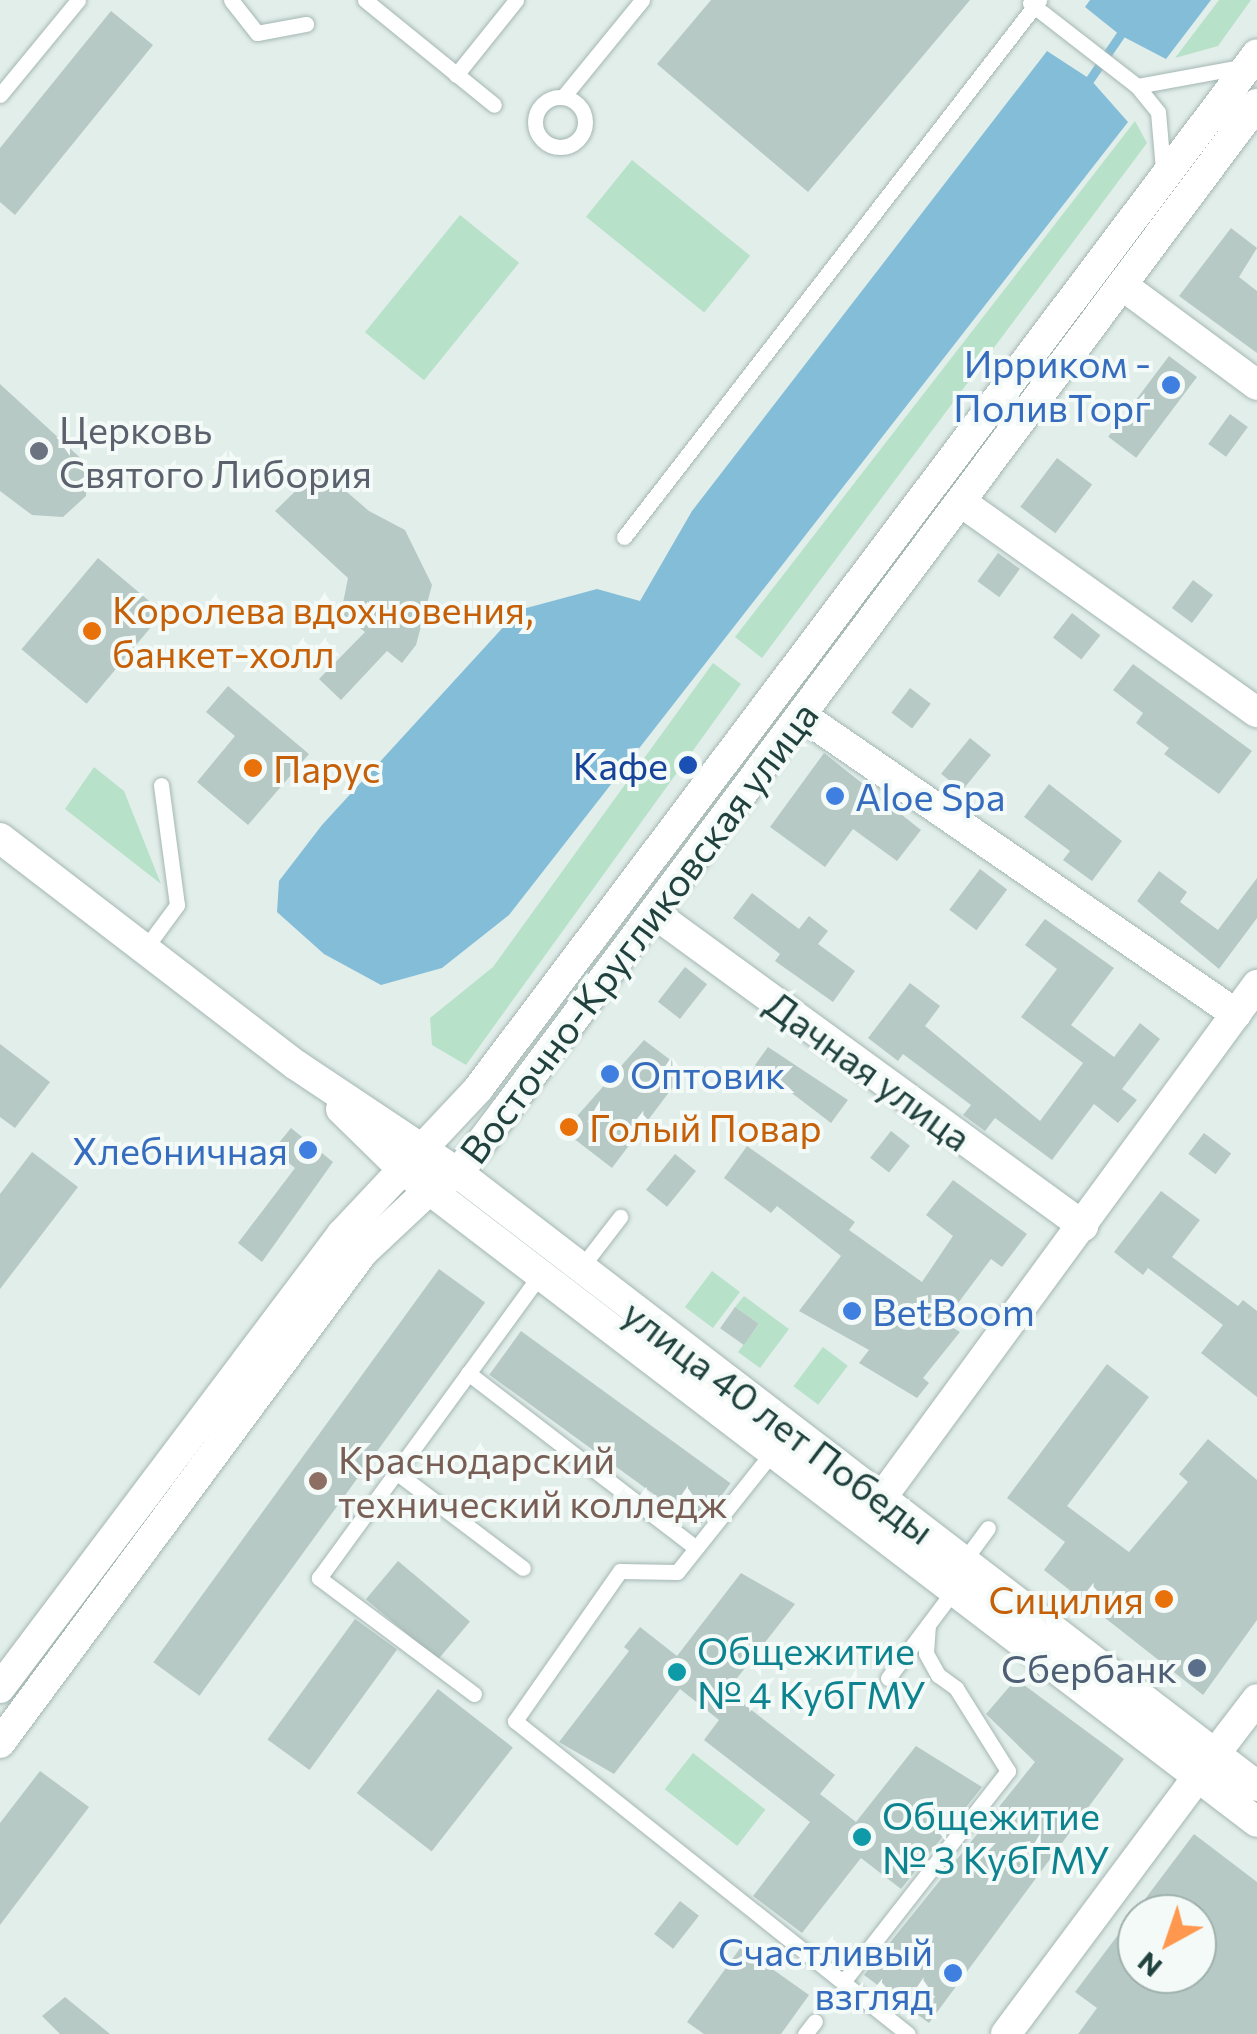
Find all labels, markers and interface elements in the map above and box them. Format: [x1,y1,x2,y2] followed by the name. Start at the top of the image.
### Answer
[953,340,1151,429] place label: Ирриком - ПоливТорг
[1160,374,1182,396] marker: Ирриком - ПоливТорг
[59,406,372,496] place label: Церковь Святого Либория
[28,440,50,462] marker: Церковь Святого Либория
[112,586,534,676] place label: Королева вдохновения, банкет-холл
[81,620,103,642] marker: Королева вдохновения, банкет-холл
[450,692,826,1172] street label: Восточно-Кругликовская улица
[573,742,668,788] place label: Кафе
[273,745,381,791] place label: Парус
[677,754,699,776] marker: Кафе
[242,757,264,779] marker: Парус
[855,773,1006,819] place label: Aloe Spa
[824,785,846,807] marker: Aloe Spa
[758,980,980,1160] street label: Дачная улица
[630,1051,785,1097] place label: Оптовик
[599,1063,621,1085] marker: Оптовик
[589,1104,822,1150] place label: Голый Повар
[558,1116,580,1138] marker: Голый Повар
[72,1127,288,1173] place label: Хлебничная
[297,1139,319,1161] marker: Хлебничная
[872,1288,1035,1334] place label: BetBoom
[615,1289,943,1553] street label: улица 40 лет Победы
[841,1300,863,1322] marker: BetBoom
[338,1436,728,1526] place label: Краснодарский технический колледж
[307,1470,329,1492] marker: Краснодарский технический колледж
[989,1576,1144,1622] place label: Сицилия
[1153,1588,1175,1610] marker: Сицилия
[697,1627,926,1716] place label: Общежитие № 4 КубГМУ
[1001,1645,1177,1691] place label: Сбербанк
[1186,1657,1208,1679] marker: Сбербанк
[666,1661,688,1683] marker: Общежитие № 4 КубГМУ
[882,1792,1110,1882] place label: Общежитие № 3 КубГМУ
[851,1826,873,1848] marker: Общежитие № 3 КубГМУ
[1117,1894,1217,1994] north arrow
[718,1928,933,2018] place label: Счастливый взгляд
[1130,1946,1168,1985] text: N
[942,1962,964,1984] marker: Счастливый взгляд

